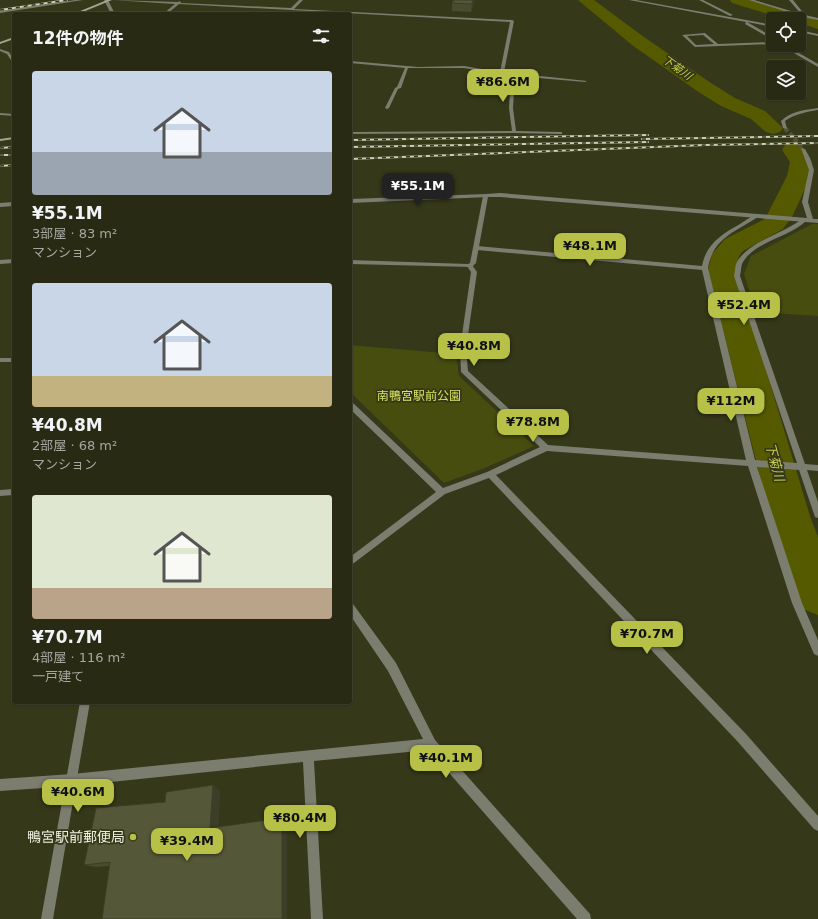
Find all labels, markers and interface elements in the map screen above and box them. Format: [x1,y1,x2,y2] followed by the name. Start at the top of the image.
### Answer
[766,12,806,100] map controls
[766,12,806,52] button: locate
[310,25,332,47] icon: filters
[32,28,124,48] text: 12件の物件
[660,53,695,84] water label: 下菊川
[766,60,806,100] button: layers
[470,69,536,103] pin: ¥86.6M
[476,74,530,89] text: ¥86.6M
[146,97,218,169] icon: home
[385,173,451,207] pin: ¥55.1M
[391,178,445,193] text: ¥55.1M
[32,203,103,223] text: ¥55.1M
[32,226,117,241] text: 3部屋 · 83 m²
[557,233,623,267] pin: ¥48.1M
[563,238,617,253] text: ¥48.1M
[32,245,97,260] text: マンション
[711,292,777,326] pin: ¥52.4M
[717,297,771,312] text: ¥52.4M
[146,309,218,381] icon: home
[441,333,507,367] pin: ¥40.8M
[447,338,501,353] text: ¥40.8M
[703,388,759,422] pin: ¥112M
[377,389,461,403] park label: 南鴨宮駅前公園
[706,393,756,408] text: ¥112M
[500,409,566,443] pin: ¥78.8M
[506,414,560,429] text: ¥78.8M
[32,415,103,435] text: ¥40.8M
[32,438,117,453] text: 2部屋 · 68 m²
[763,441,788,485] water label: 下菊川
[32,457,97,472] text: マンション
[146,521,218,593] icon: home
[614,621,680,655] pin: ¥70.7M
[620,626,674,641] text: ¥70.7M
[32,627,103,647] text: ¥70.7M
[32,650,126,665] text: 4部屋 · 116 m²
[32,669,84,684] text: 一戸建て
[413,745,479,779] pin: ¥40.1M
[419,750,473,765] text: ¥40.1M
[45,779,111,813] pin: ¥40.6M
[51,784,105,799] text: ¥40.6M
[267,805,333,839] pin: ¥80.4M
[273,810,327,825] text: ¥80.4M
[154,828,220,862] pin: ¥39.4M
[27,829,125,845] place label: 鴨宮駅前郵便局
[128,832,138,842] marker: 鴨宮駅前郵便局
[160,833,214,848] text: ¥39.4M

